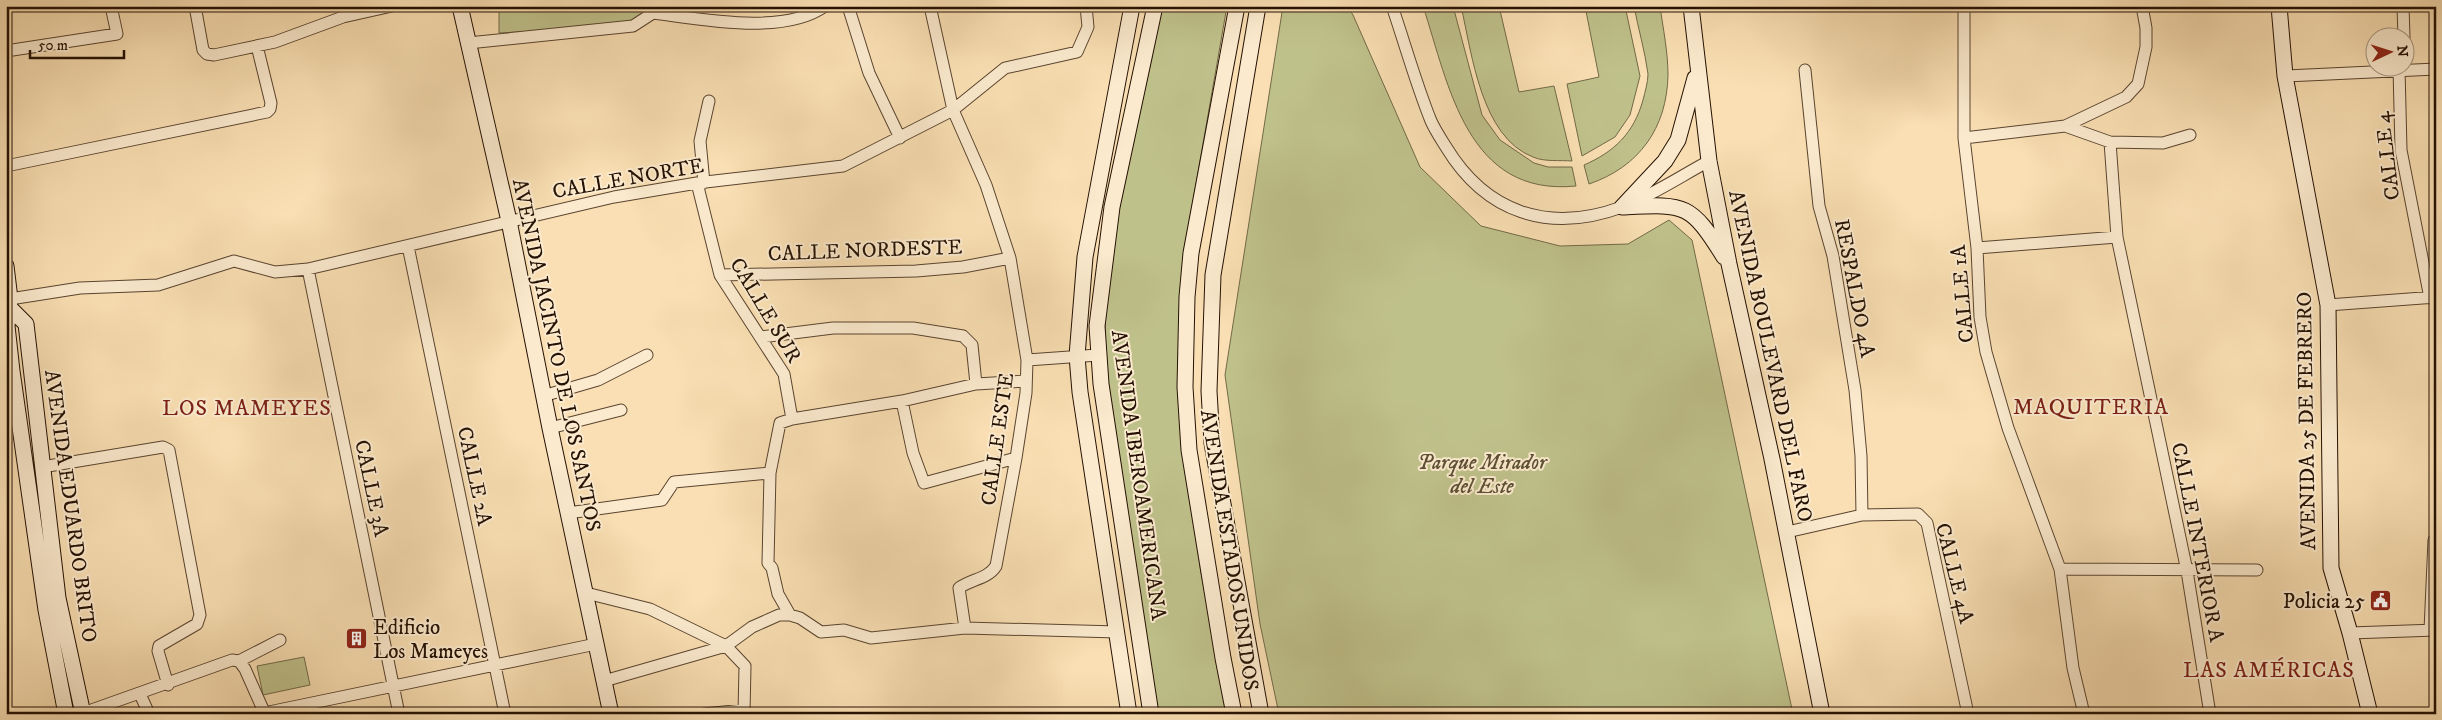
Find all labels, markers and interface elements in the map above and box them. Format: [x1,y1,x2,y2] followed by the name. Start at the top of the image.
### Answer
[30,28,124,60] scale bar
[2364,28,2414,78] north arrow
[38,36,68,55] text: 50 m
[2393,45,2411,58] text: N
[2370,109,2406,202] street label: CALLE 4
[550,153,706,205] street label: CALLE NORTE
[506,176,606,534] street label: AVENIDA JACINTO DE LOS SANTOS
[1722,188,1818,525] street label: AVENIDA BOULEVARD DEL FARO
[1828,217,1880,360] street label: RESPALDO 4A
[767,235,963,267] street label: CALLE NORDESTE
[1946,243,1980,344] street label: CALLE 1A
[724,253,807,368] street label: CALLE SUR
[2292,292,2322,550] street label: AVENIDA 25 DE FEBRERO
[1105,328,1171,623] street label: AVENIDA IBEROAMERICANA
[38,368,102,644] street label: AVENIDA EDUARDO BRITO
[976,371,1020,507] street label: CALLE ESTE
[2013,394,2169,421] district label: MAQUITERIA
[162,395,332,422] district label: LOS MAMEYES
[1194,408,1264,693] street label: AVENIDA ESTADOS UNIDOS
[451,424,497,529] street label: CALLE 2A
[348,437,394,540] street label: CALLE 3A
[2165,440,2229,645] street label: CALLE INTERIOR A
[1417,450,1548,500] park label: Parque Mirador del Este
[1929,520,1979,627] street label: CALLE 4A
[2283,589,2365,615] place label: Policia 25
[2369,589,2393,613] public building icon: Policia 25
[373,615,488,665] place label: Edificio Los Mameyes
[345,627,369,651] building icon: Edificio Los Mameyes
[2183,657,2355,684] district label: LAS AMÉRICAS

